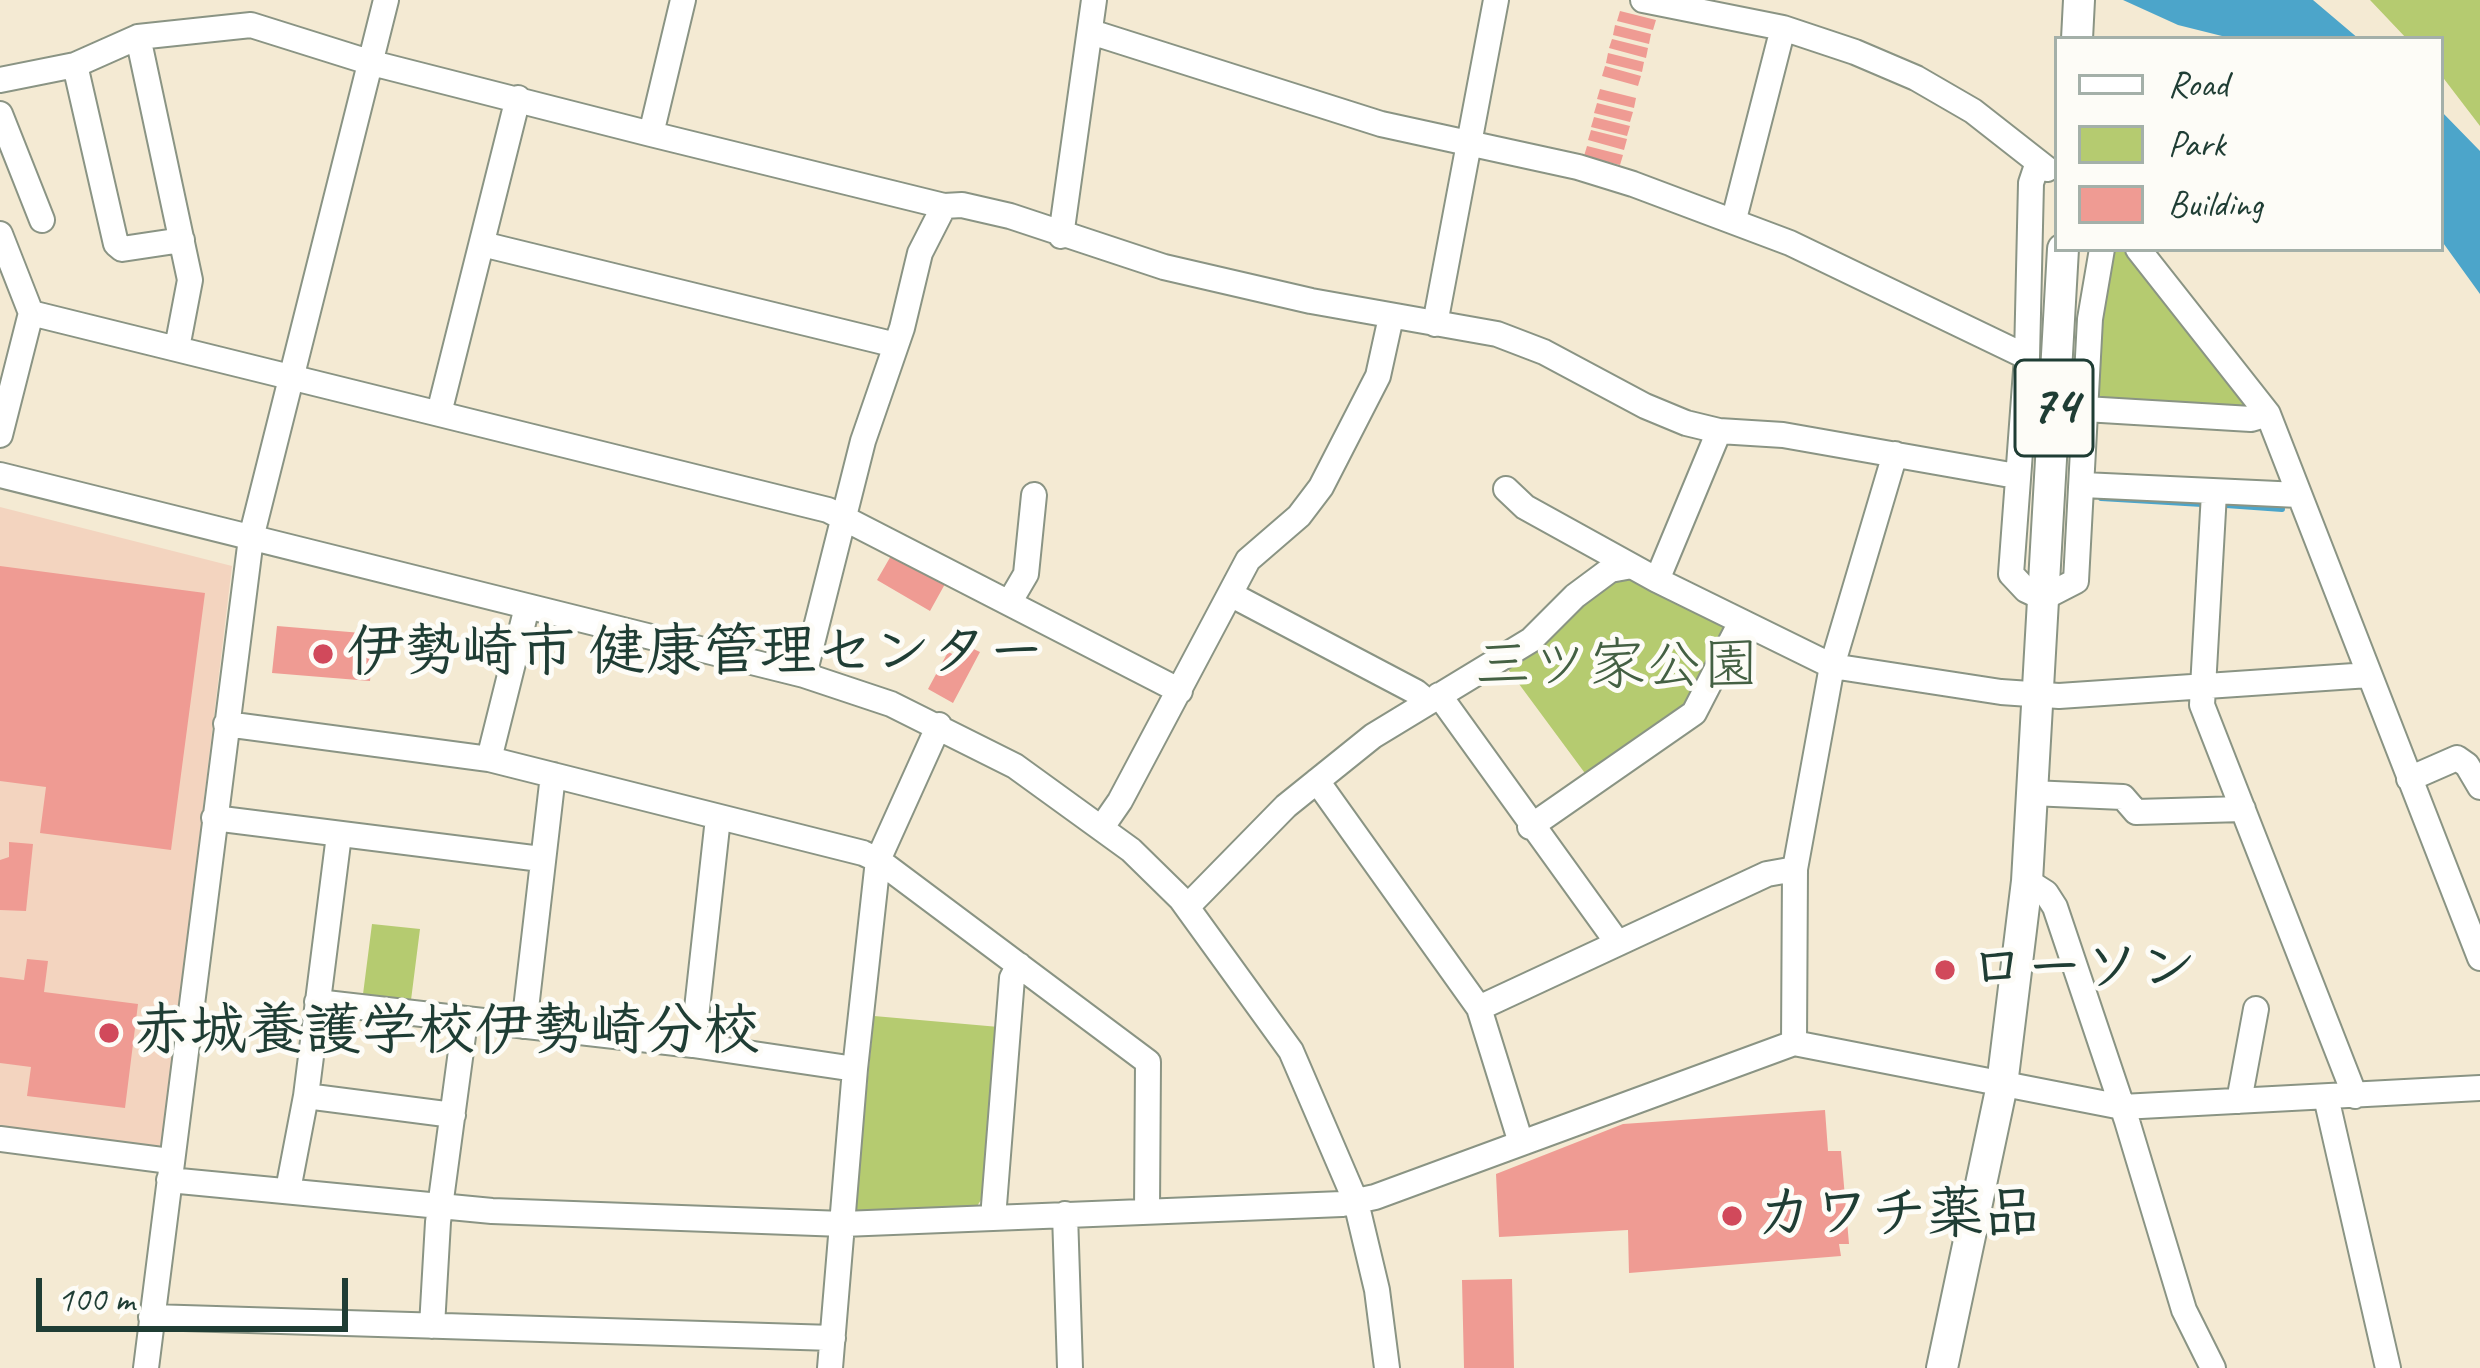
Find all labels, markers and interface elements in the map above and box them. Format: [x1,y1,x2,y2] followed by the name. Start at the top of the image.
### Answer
[2054,36,2444,252] legend
[2168,61,2228,107] text: Road
[2168,121,2225,167] text: Park
[2168,181,2263,227] text: Building
[2015,360,2093,456] road number: 74
[347,620,1045,688] place label: 伊勢崎市 健康管理センター
[1475,634,1759,702] park label: 三ツ家公園
[310,641,336,667] marker: 伊勢崎市 健康管理センター
[1969,936,2197,1004] place label: ローソン
[1932,957,1958,983] marker: ローソン
[133,999,760,1067] place label: 赤城養護学校伊勢崎分校
[96,1020,122,1046] marker: 赤城養護学校伊勢崎分校
[1756,1182,2041,1250] place label: カワチ薬品
[1719,1203,1745,1229] marker: カワチ薬品
[42,1254,354,1328] scale bar
[57,1276,134,1322] text: 100 m

